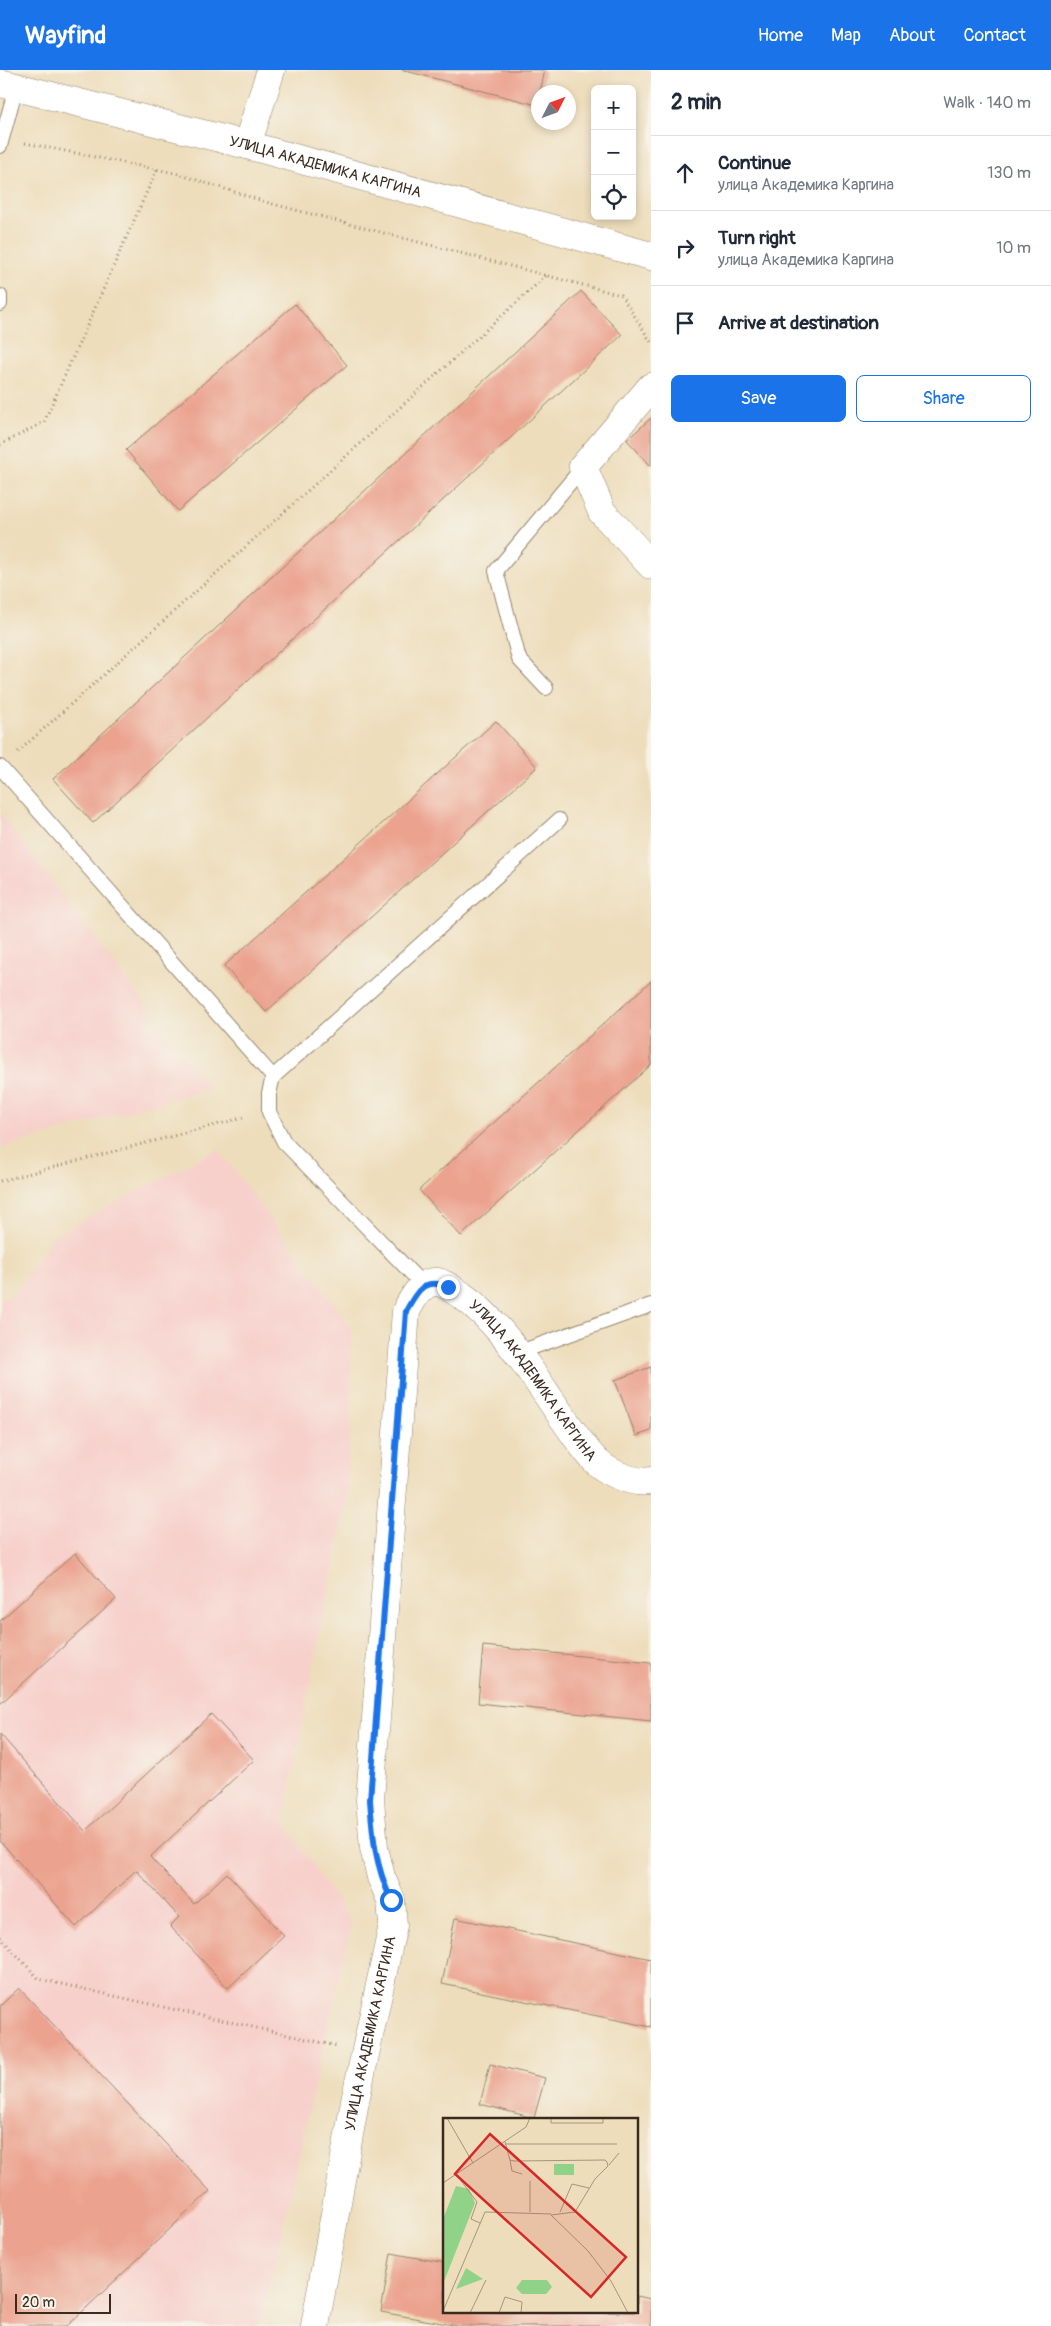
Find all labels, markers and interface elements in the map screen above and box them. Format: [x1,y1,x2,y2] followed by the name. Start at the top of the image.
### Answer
[25,21,106,50] text: Wayfind
[758,24,803,47] text: Home
[831,24,861,47] text: Map
[889,24,935,47] text: About
[963,24,1026,47] text: Contact
[531,85,576,130] north arrow
[591,85,636,220] map controls
[591,85,636,130] button: +
[671,89,721,116] text: 2 min
[943,93,1031,113] text: Walk · 140 m
[591,130,636,175] button: −
[227,131,424,202] street label: УЛИЦА АКАДЕМИКА КАРГИНА
[718,151,791,175] text: Continue
[671,159,699,187] icon: ahead
[987,163,1031,183] text: 130 m
[591,175,636,220] button: locate
[718,175,894,195] text: улица Академика Каргина
[718,226,796,250] text: Turn right
[671,234,699,262] icon: right
[996,238,1031,258] text: 10 m
[718,250,894,270] text: улица Академика Каргина
[671,309,699,337] icon: arrive
[718,311,879,335] text: Arrive at destination
[671,375,846,422] button: Save
[856,375,1031,422] button: Share
[437,1276,460,1299] route end
[465,1296,601,1465] street label: УЛИЦА АКАДЕМИКА КАРГИНА
[380,1889,403,1912] route start
[340,1934,400,2132] street label: УЛИЦА АКАДЕМИКА КАРГИНА
[443,2118,638,2314] inset map
[15,2291,111,2314] scale bar
[22,2294,55,2311] text: 20 m

